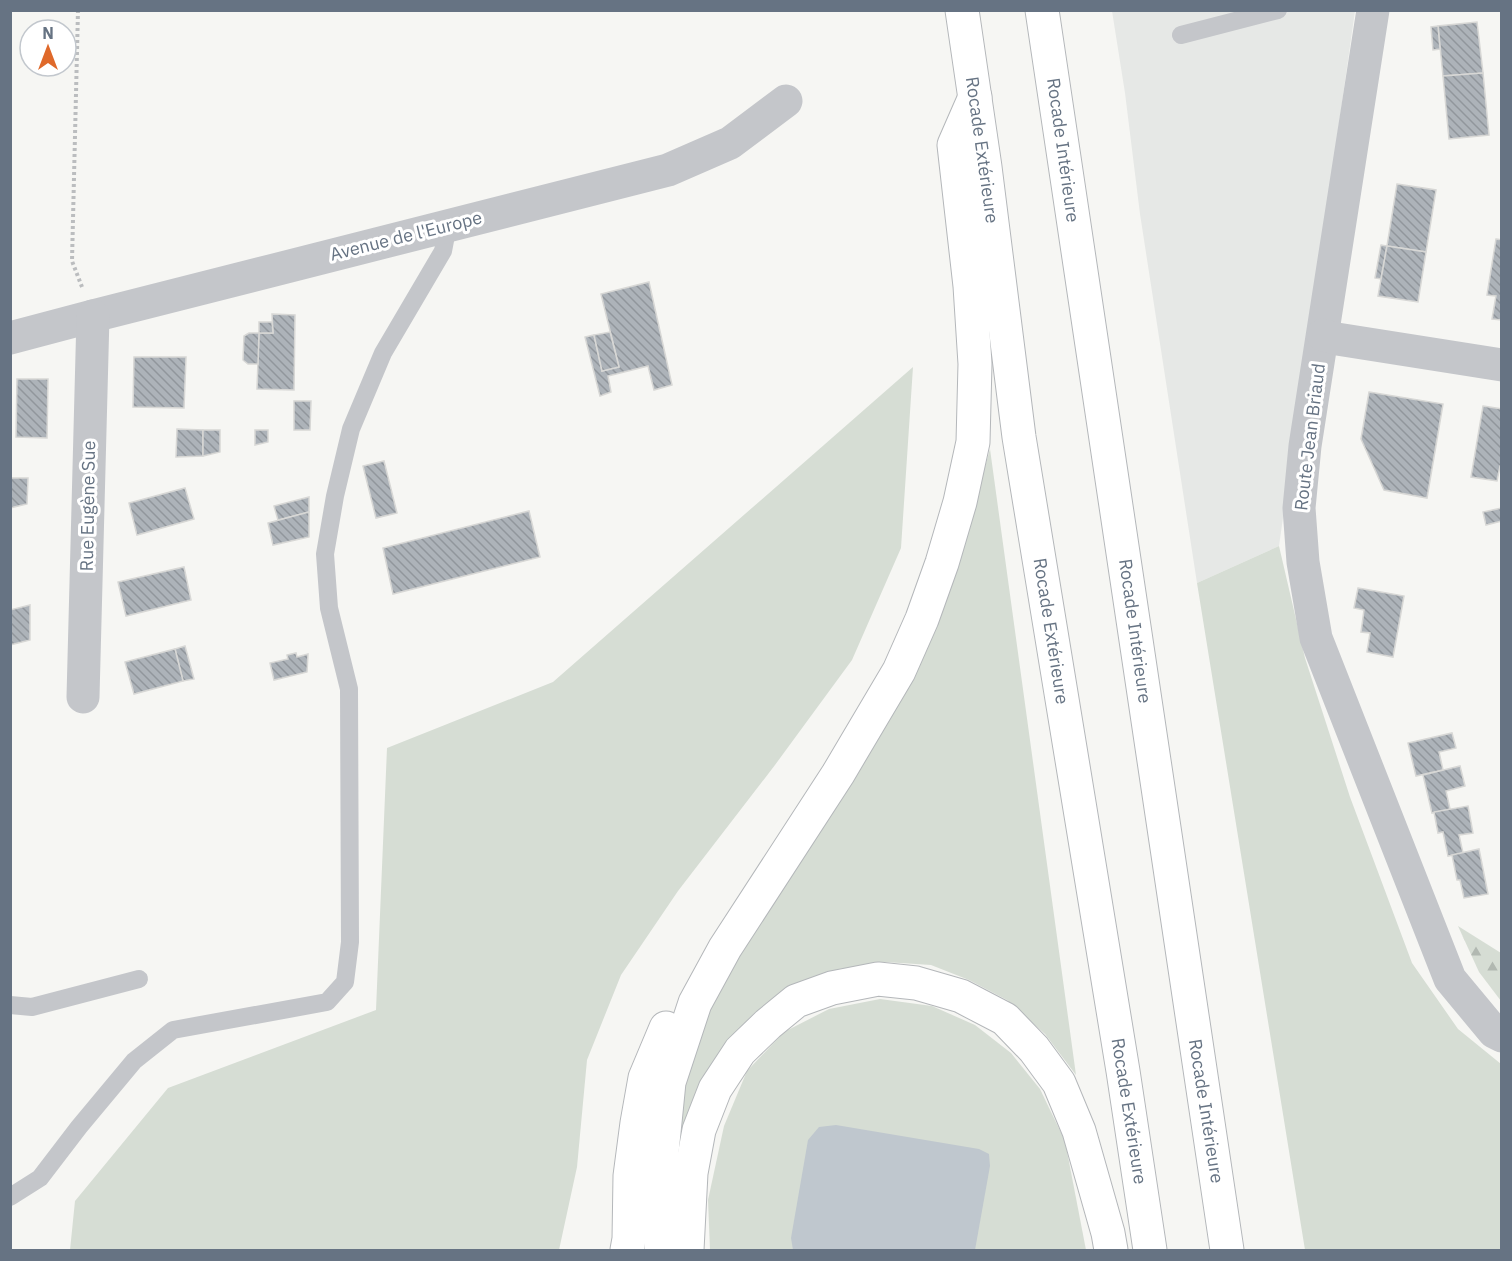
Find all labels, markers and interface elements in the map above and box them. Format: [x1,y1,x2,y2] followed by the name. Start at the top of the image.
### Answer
[18,18,78,78] north arrow
[42,23,54,43] text: N
[961,75,1004,225] street label: Rocade Extérieure
[1042,76,1085,224] street label: Rocade Intérieure
[328,205,484,266] street label: Avenue de l'Europe
[1289,362,1330,512] street label: Route Jean Briaud
[75,440,100,572] street label: Rue Eugène Sue
[1029,556,1074,706] street label: Rocade Extérieure
[1114,557,1157,705] street label: Rocade Intérieure
[1107,1036,1152,1186] street label: Rocade Extérieure
[1184,1037,1229,1185] street label: Rocade Intérieure

